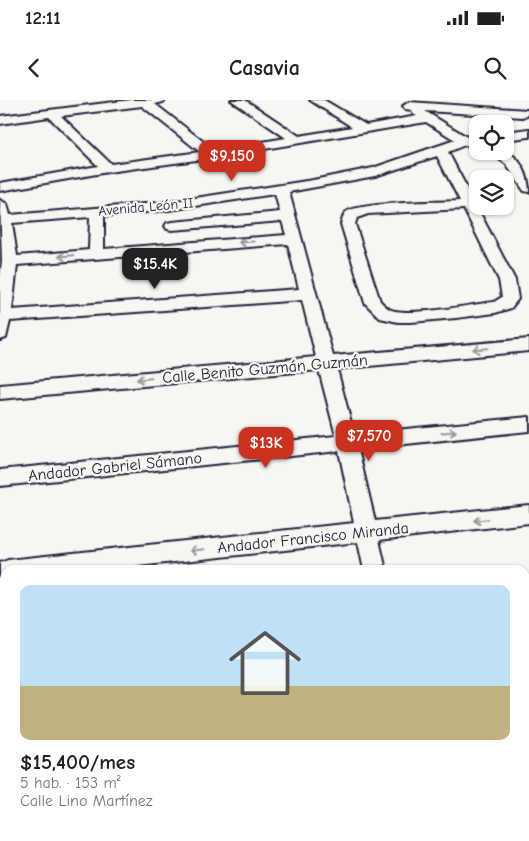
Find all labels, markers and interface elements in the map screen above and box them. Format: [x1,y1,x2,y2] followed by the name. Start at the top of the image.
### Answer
[25,7,61,29] text: 12:11
[20,54,48,82] icon: back
[481,54,509,82] icon: search
[229,55,300,81] text: Casavia
[469,115,514,215] map controls
[469,115,514,160] button: locate
[191,139,273,182] pin: $9,150
[210,147,255,165] text: $9,150
[469,170,514,215] button: layers
[98,194,194,220] street label: Avenida León II
[238,238,254,247] one-way arrow
[114,248,196,290] pin: $15.4K
[59,252,75,261] one-way arrow
[133,255,177,273] text: $15.4K
[473,344,489,354] one-way arrow
[162,351,368,387] street label: Calle Benito Guzmán Guzmán
[137,374,153,384] one-way arrow
[328,420,410,462] pin: $7,570
[236,426,296,469] pin: $13K
[347,427,391,445] text: $7,570
[441,427,457,437] one-way arrow
[250,434,282,452] text: $13K
[27,449,203,485] street label: Andador Gabriel Sámano
[473,515,489,524] one-way arrow
[216,519,410,557] street label: Andador Francisco Miranda
[189,545,205,555] one-way arrow
[220,618,310,708] icon: home
[20,750,135,774] text: $15,400/mes
[20,774,121,792] text: 5 hab. · 153 m²
[20,792,153,810] text: Calle Lino Martínez

